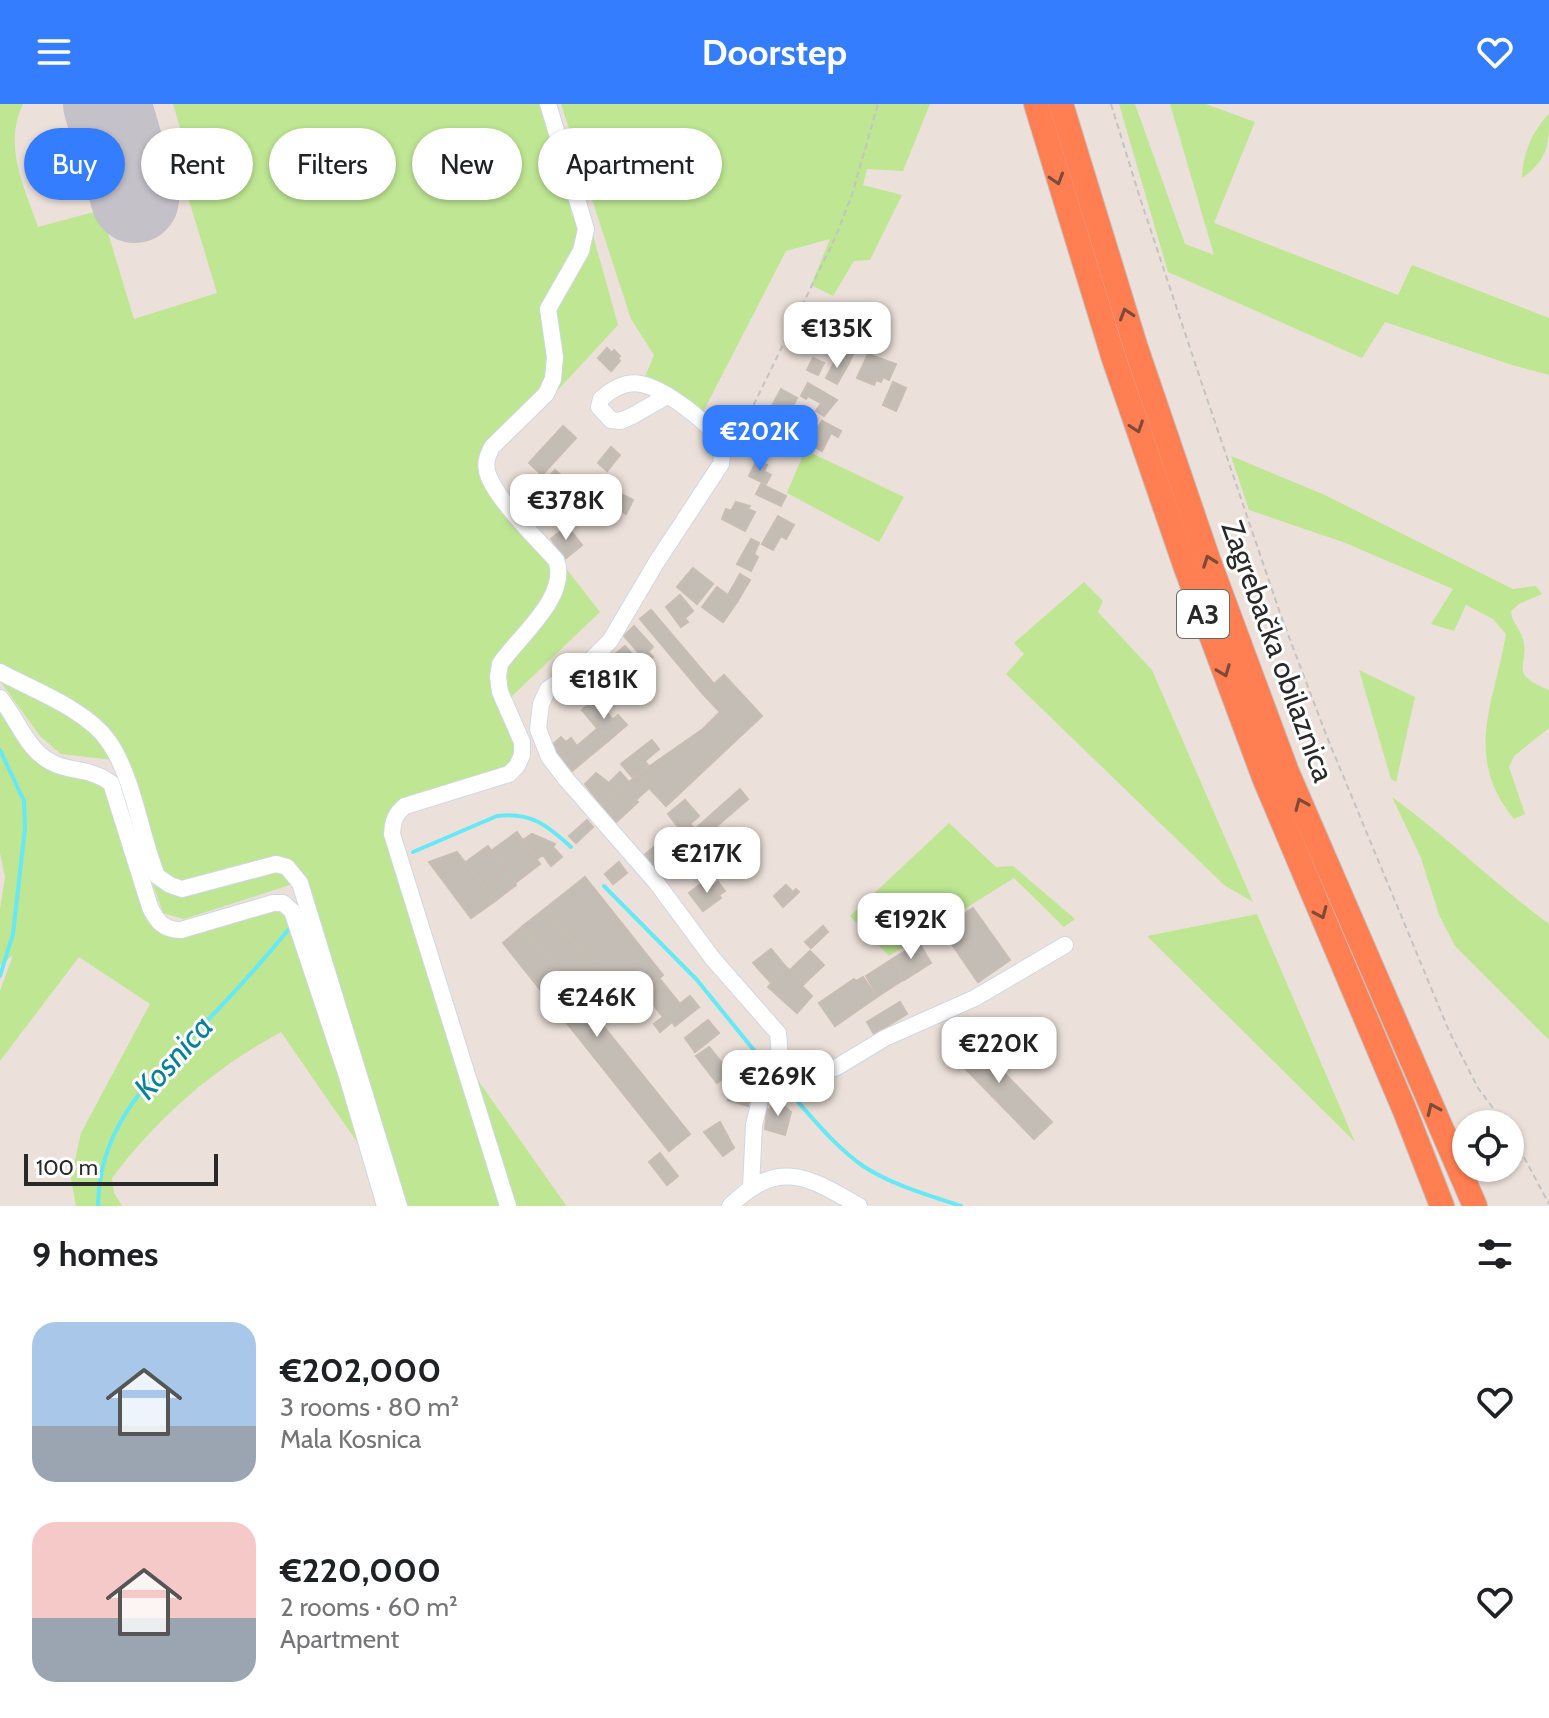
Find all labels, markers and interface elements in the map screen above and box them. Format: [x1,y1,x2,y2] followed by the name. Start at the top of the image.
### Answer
[32,30,76,74] icon: menu
[702,30,847,74] text: Doorstep
[1473,30,1517,74] icon: heart
[24,128,125,200] chip: Buy
[141,128,253,200] chip: Rent
[269,128,396,200] chip: Filters
[412,128,522,200] chip: New
[538,128,722,200] chip: Apartment
[1048,172,1064,185] one-way arrow
[781,302,893,370] pin: €135K
[1119,308,1135,322] one-way arrow
[802,312,872,344] text: €135K
[704,405,816,473] pin: €202K
[721,415,799,447] text: €202K
[1127,419,1143,433] one-way arrow
[510,474,622,542] pin: €378K
[528,484,604,516] text: €378K
[1214,515,1343,787] street label: Zagrebačka obilaznica
[1202,555,1219,569] one-way arrow
[1177,590,1229,638] road number: A3
[548,653,660,721] pin: €181K
[570,663,638,695] text: €181K
[1214,663,1231,677] one-way arrow
[1294,798,1310,812] one-way arrow
[651,827,763,895] pin: €217K
[672,837,742,869] text: €217K
[855,893,967,961] pin: €192K
[876,903,946,935] text: €192K
[1311,905,1327,919] one-way arrow
[541,971,653,1039] pin: €246K
[558,981,636,1013] text: €246K
[125,1007,221,1107] water label: Kosnica
[943,1017,1055,1085] pin: €220K
[960,1027,1038,1059] text: €220K
[722,1050,834,1118] pin: €269K
[740,1060,816,1092] text: €269K
[1426,1103,1442,1117] one-way arrow
[1452,1110,1524,1182] map controls
[1452,1110,1524,1182] button: locate
[24,1150,218,1186] scale bar
[36,1154,98,1181] text: 100 m
[1473,1232,1517,1276] icon: filters
[32,1233,158,1275] text: 9 homes
[280,1349,441,1391] text: €202,000
[96,1354,192,1450] icon: home
[1473,1380,1517,1424] icon: heart
[280,1391,459,1423] text: 3 rooms · 80 m²
[280,1423,421,1455] text: Mala Kosnica
[280,1549,441,1591] text: €220,000
[96,1554,192,1650] icon: home
[1473,1580,1517,1624] icon: heart
[280,1591,458,1623] text: 2 rooms · 60 m²
[280,1623,399,1655] text: Apartment

